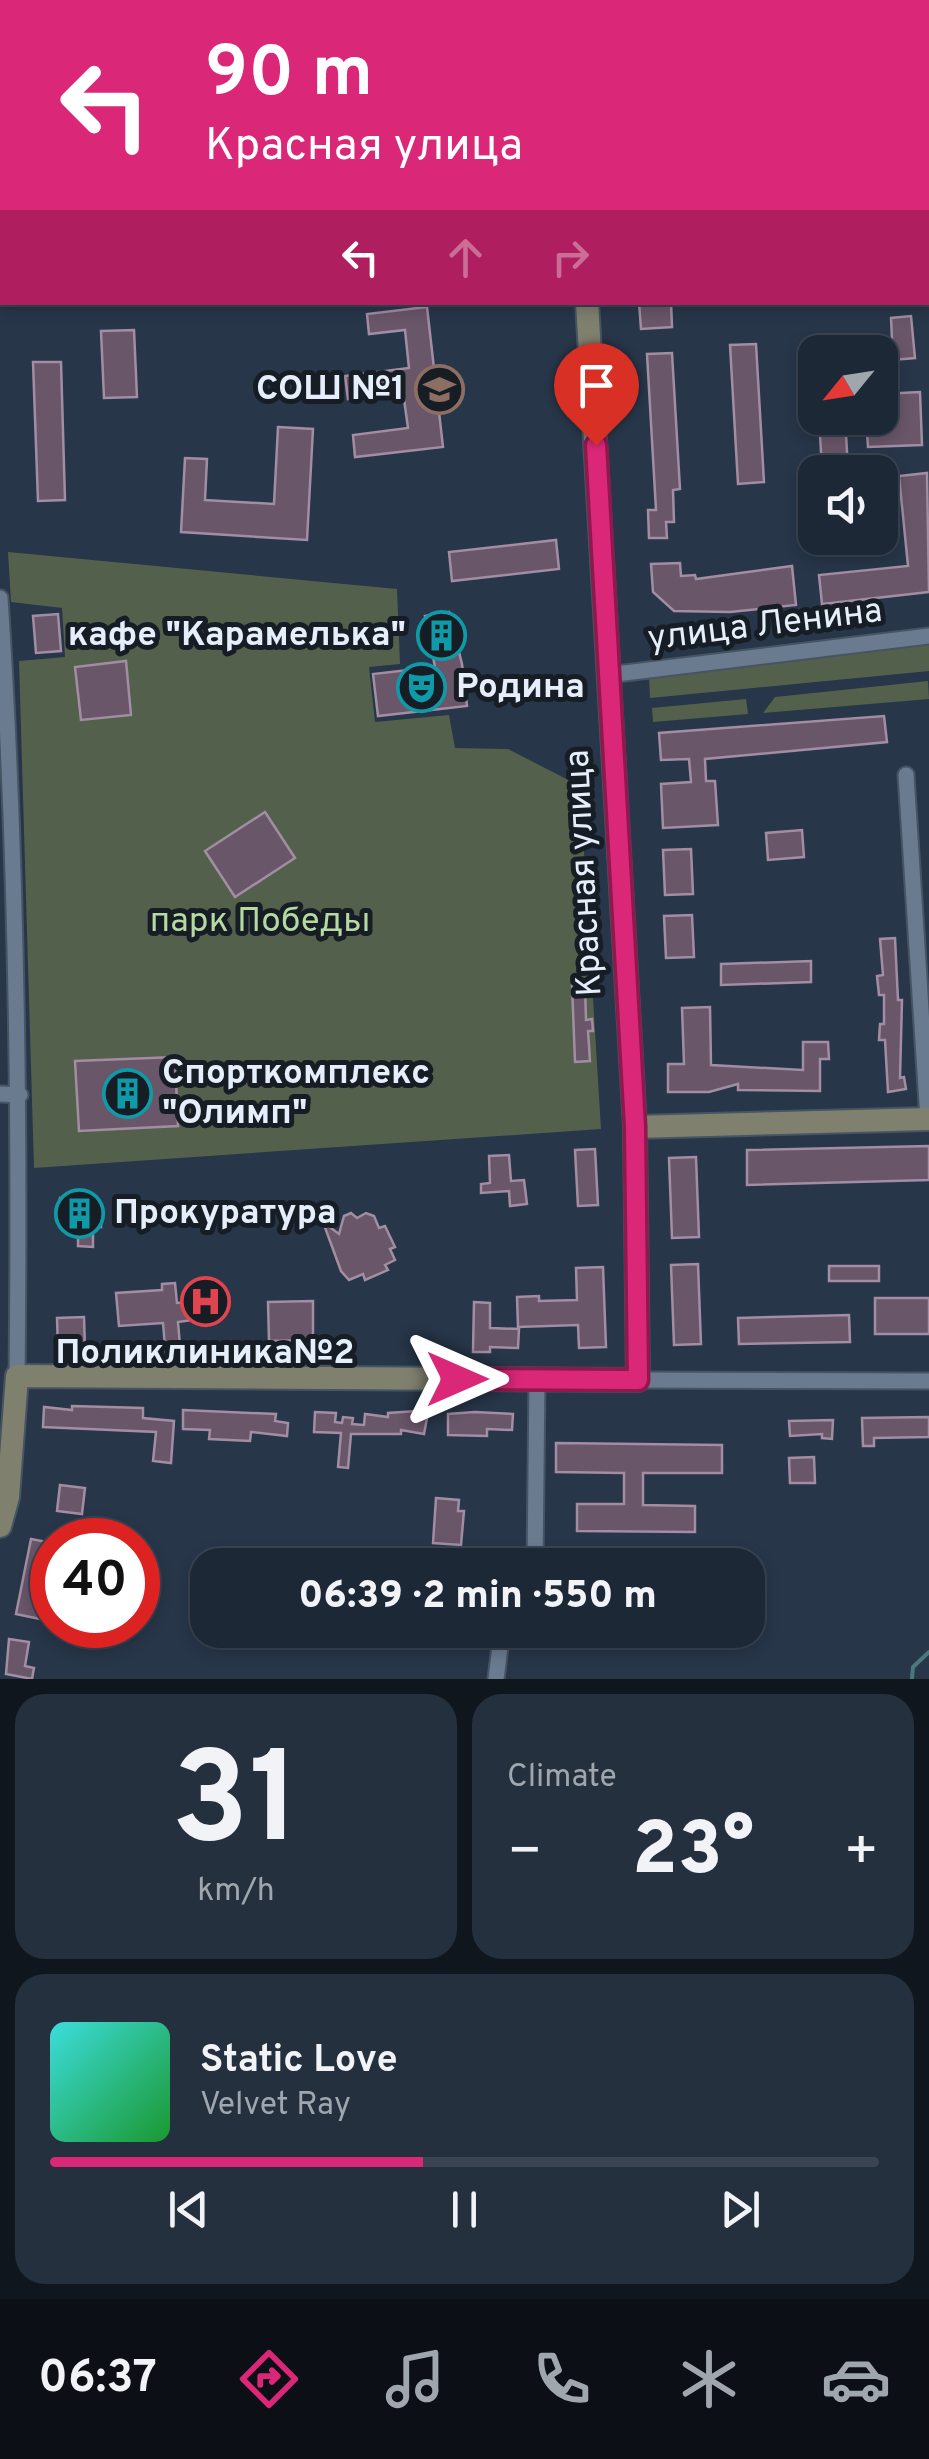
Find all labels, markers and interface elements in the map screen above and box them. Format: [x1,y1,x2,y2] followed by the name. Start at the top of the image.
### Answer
[205,32,373,121] text: 90 m
[40,40,170,170] icon: left
[205,119,523,176] text: Красная улица
[333,230,388,285] icon: left
[438,230,493,285] icon: ahead
[543,230,598,285] icon: right
[798,335,898,435] north arrow
[798,335,898,555] map controls
[554,343,639,446] pin
[569,358,624,413] icon: arrive
[414,364,466,416] school or university icon: СОШ №1
[256,368,405,412] place label: СОШ №1
[798,455,898,555] button: sound
[645,590,885,662] street label: улица Ленина
[415,610,467,662] building icon: кафе "Карамелька"
[68,614,406,658] place label: кафе "Карамелька"
[395,662,447,714] theatre icon: Родина
[456,666,585,710] place label: Родина
[557,748,613,998] street label: Красная улица
[150,900,370,944] park label: парк Победы
[162,1052,430,1136] place label: Спорткомплекс "Олимп"
[101,1068,153,1120] building icon: Спорткомплекс "Олимп"
[53,1188,105,1240] building icon: Прокуратура
[114,1192,336,1236] place label: Прокуратура
[179,1276,231,1328] hospital icon: Поликлиника№2
[405,1327,509,1431] position arrow
[55,1332,355,1376] place label: Поликлиника№2
[30,1518,160,1648] speed limit sign: 40
[298,1573,657,1622] text: 06:39 · 2 min · 550 m
[171,1724,301,1889] text: 31
[507,1758,617,1798] text: Climate
[632,1806,754,1901] text: 23°
[507,1819,542,1889] text: −
[844,1819,879,1889] text: +
[197,1872,275,1912] text: km/h
[200,2037,398,2086] text: Static Love
[200,2086,351,2126] text: Velvet Ray
[161,2182,216,2237] icon: previous
[437,2182,492,2237] icon: pause
[713,2182,768,2237] icon: next
[234,2344,304,2414] icon: directions
[380,2344,450,2414] icon: music
[527,2344,597,2414] icon: phone
[674,2344,744,2414] icon: climate
[821,2344,891,2414] icon: car
[38,2351,157,2408] text: 06:37

